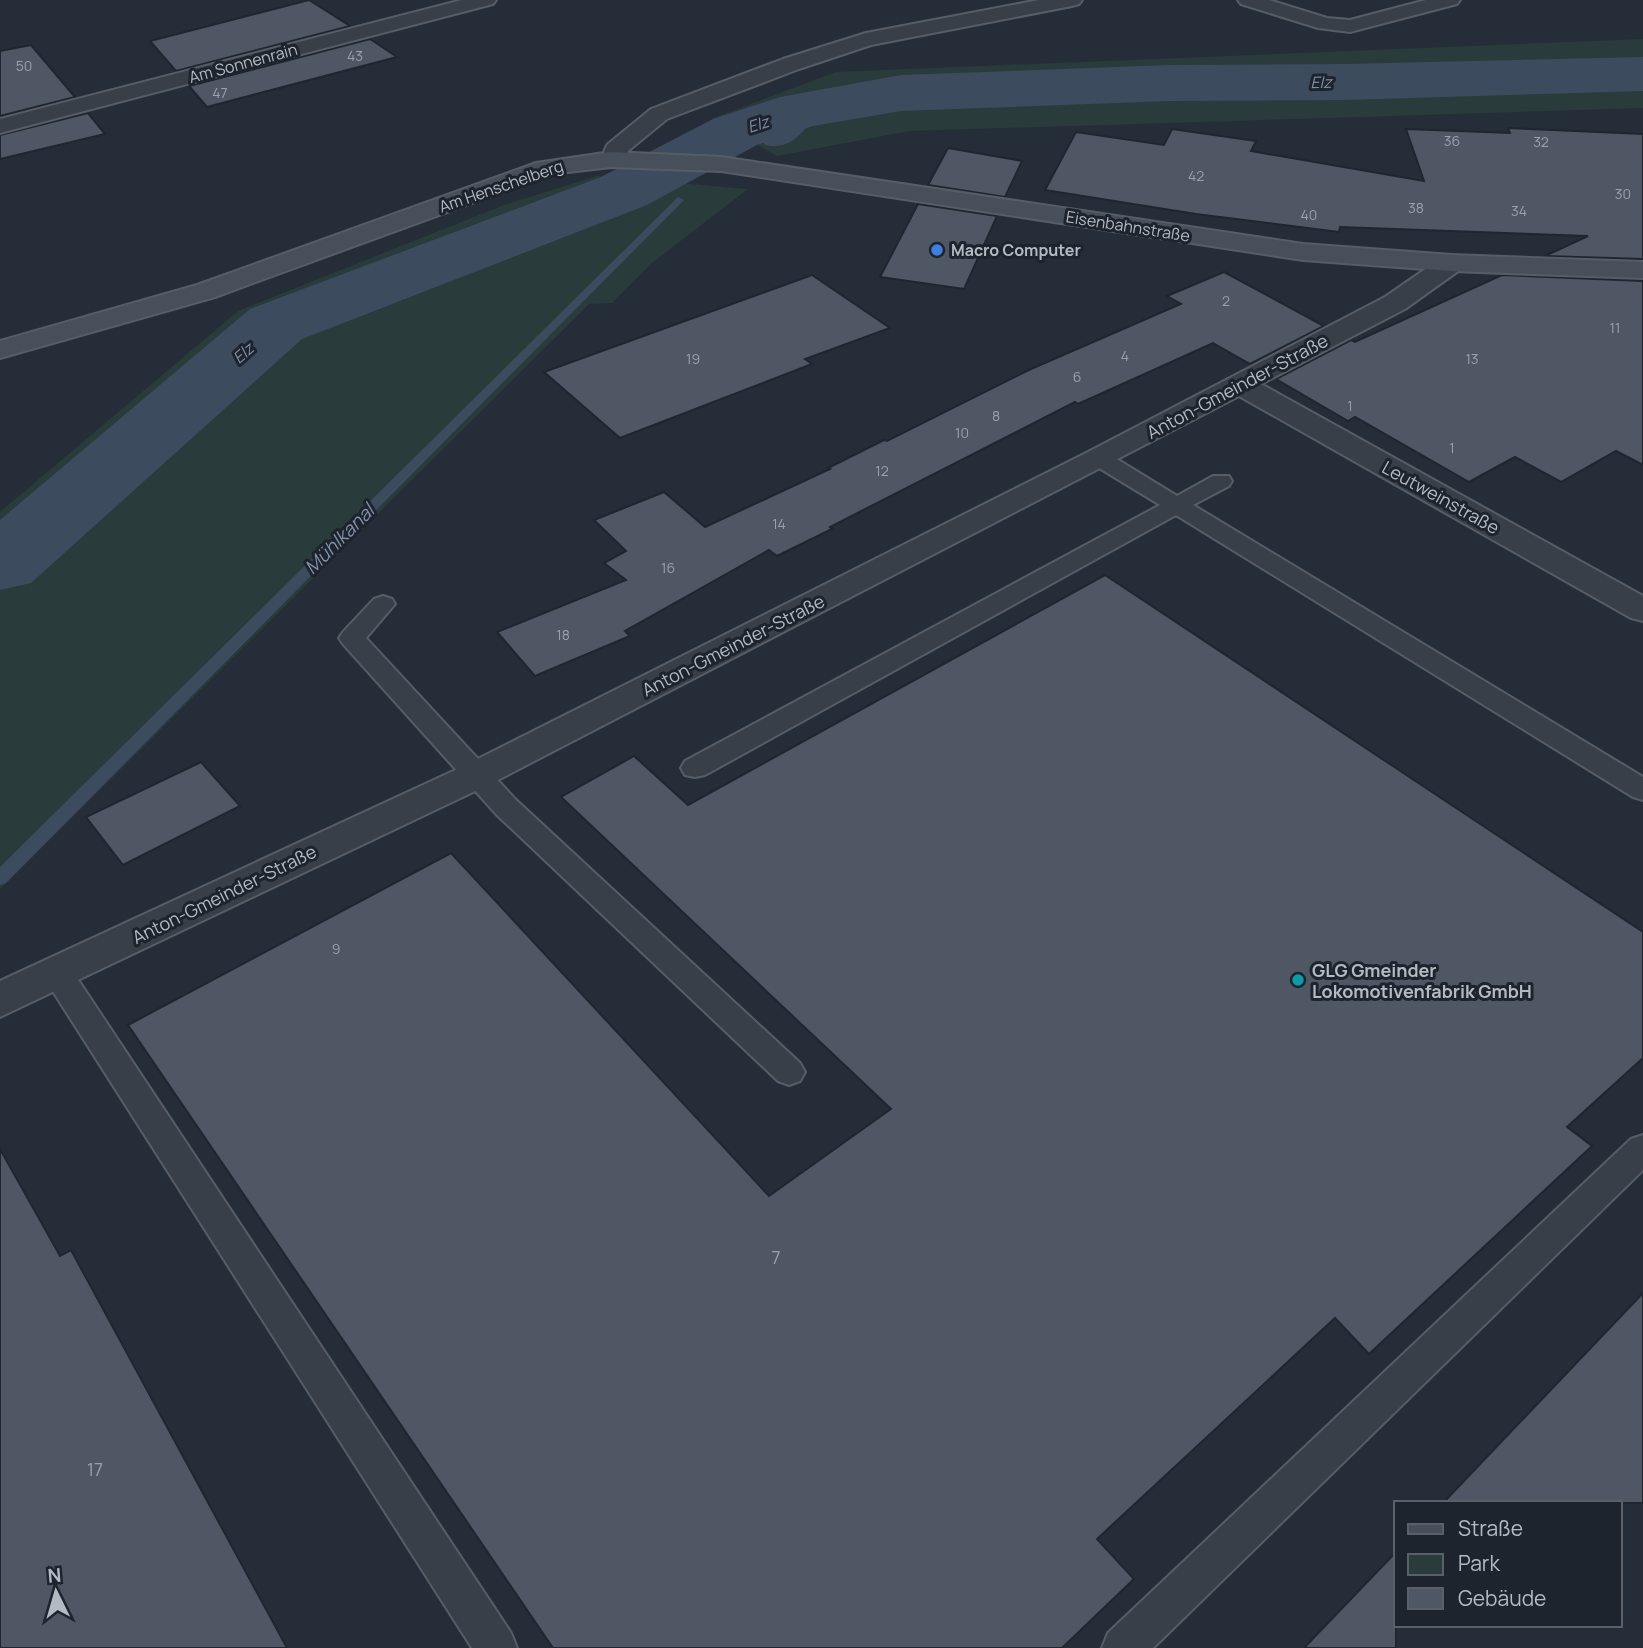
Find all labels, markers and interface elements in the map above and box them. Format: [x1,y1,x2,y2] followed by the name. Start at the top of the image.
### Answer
[186,38,300,88] street label: Am Sonnenrain
[347,46,363,65] house number: 43
[16,56,32,75] house number: 50
[1310,71,1333,93] water label: Elz
[212,83,228,102] house number: 47
[744,110,773,138] water label: Elz
[1444,131,1460,150] house number: 36
[1533,132,1549,151] house number: 32
[436,154,566,218] street label: Am Henschelberg
[1188,166,1204,185] house number: 42
[1615,184,1631,203] house number: 30
[1408,198,1424,217] house number: 38
[1511,201,1527,220] house number: 34
[1064,205,1192,247] street label: Eisenbahnstraße
[1301,205,1317,224] house number: 40
[951,239,1081,261] place label: Macro Computer
[929,242,945,258] marker: Macro Computer
[1222,291,1230,310] house number: 2
[1610,318,1620,337] house number: 11
[1142,328,1332,444] street label: Anton-Gmeinder-Straße
[228,337,259,368] water label: Elz
[1121,346,1129,365] house number: 4
[686,349,700,368] house number: 19
[1465,349,1479,368] house number: 13
[1073,367,1081,386] house number: 6
[1347,396,1353,415] house number: 1
[992,406,1000,425] house number: 8
[955,423,969,442] house number: 10
[1449,438,1455,457] house number: 1
[1378,455,1504,539] street label: Leutweinstraße
[875,461,889,480] house number: 12
[298,496,382,580] water label: Mühlkanal
[772,514,786,533] house number: 14
[661,558,675,577] house number: 16
[638,588,828,702] street label: Anton-Gmeinder-Straße
[556,625,570,644] house number: 18
[128,839,320,949] street label: Anton-Gmeinder-Straße
[332,939,340,958] house number: 9
[1312,958,1532,1003] place label: GLG Gmeinder Lokomotivenfabrik GmbH
[1290,972,1306,988] marker: GLG Gmeinder Lokomotivenfabrik GmbH
[771,1245,781,1269] house number: 7
[87,1457,103,1481] house number: 17
[1394,1501,1622,1627] legend
[1458,1514,1523,1542] text: Straße
[1458,1549,1500,1577] text: Park
[21,1557,91,1627] north arrow
[47,1562,62,1589] text: N
[1458,1584,1546,1612] text: Gebäude

